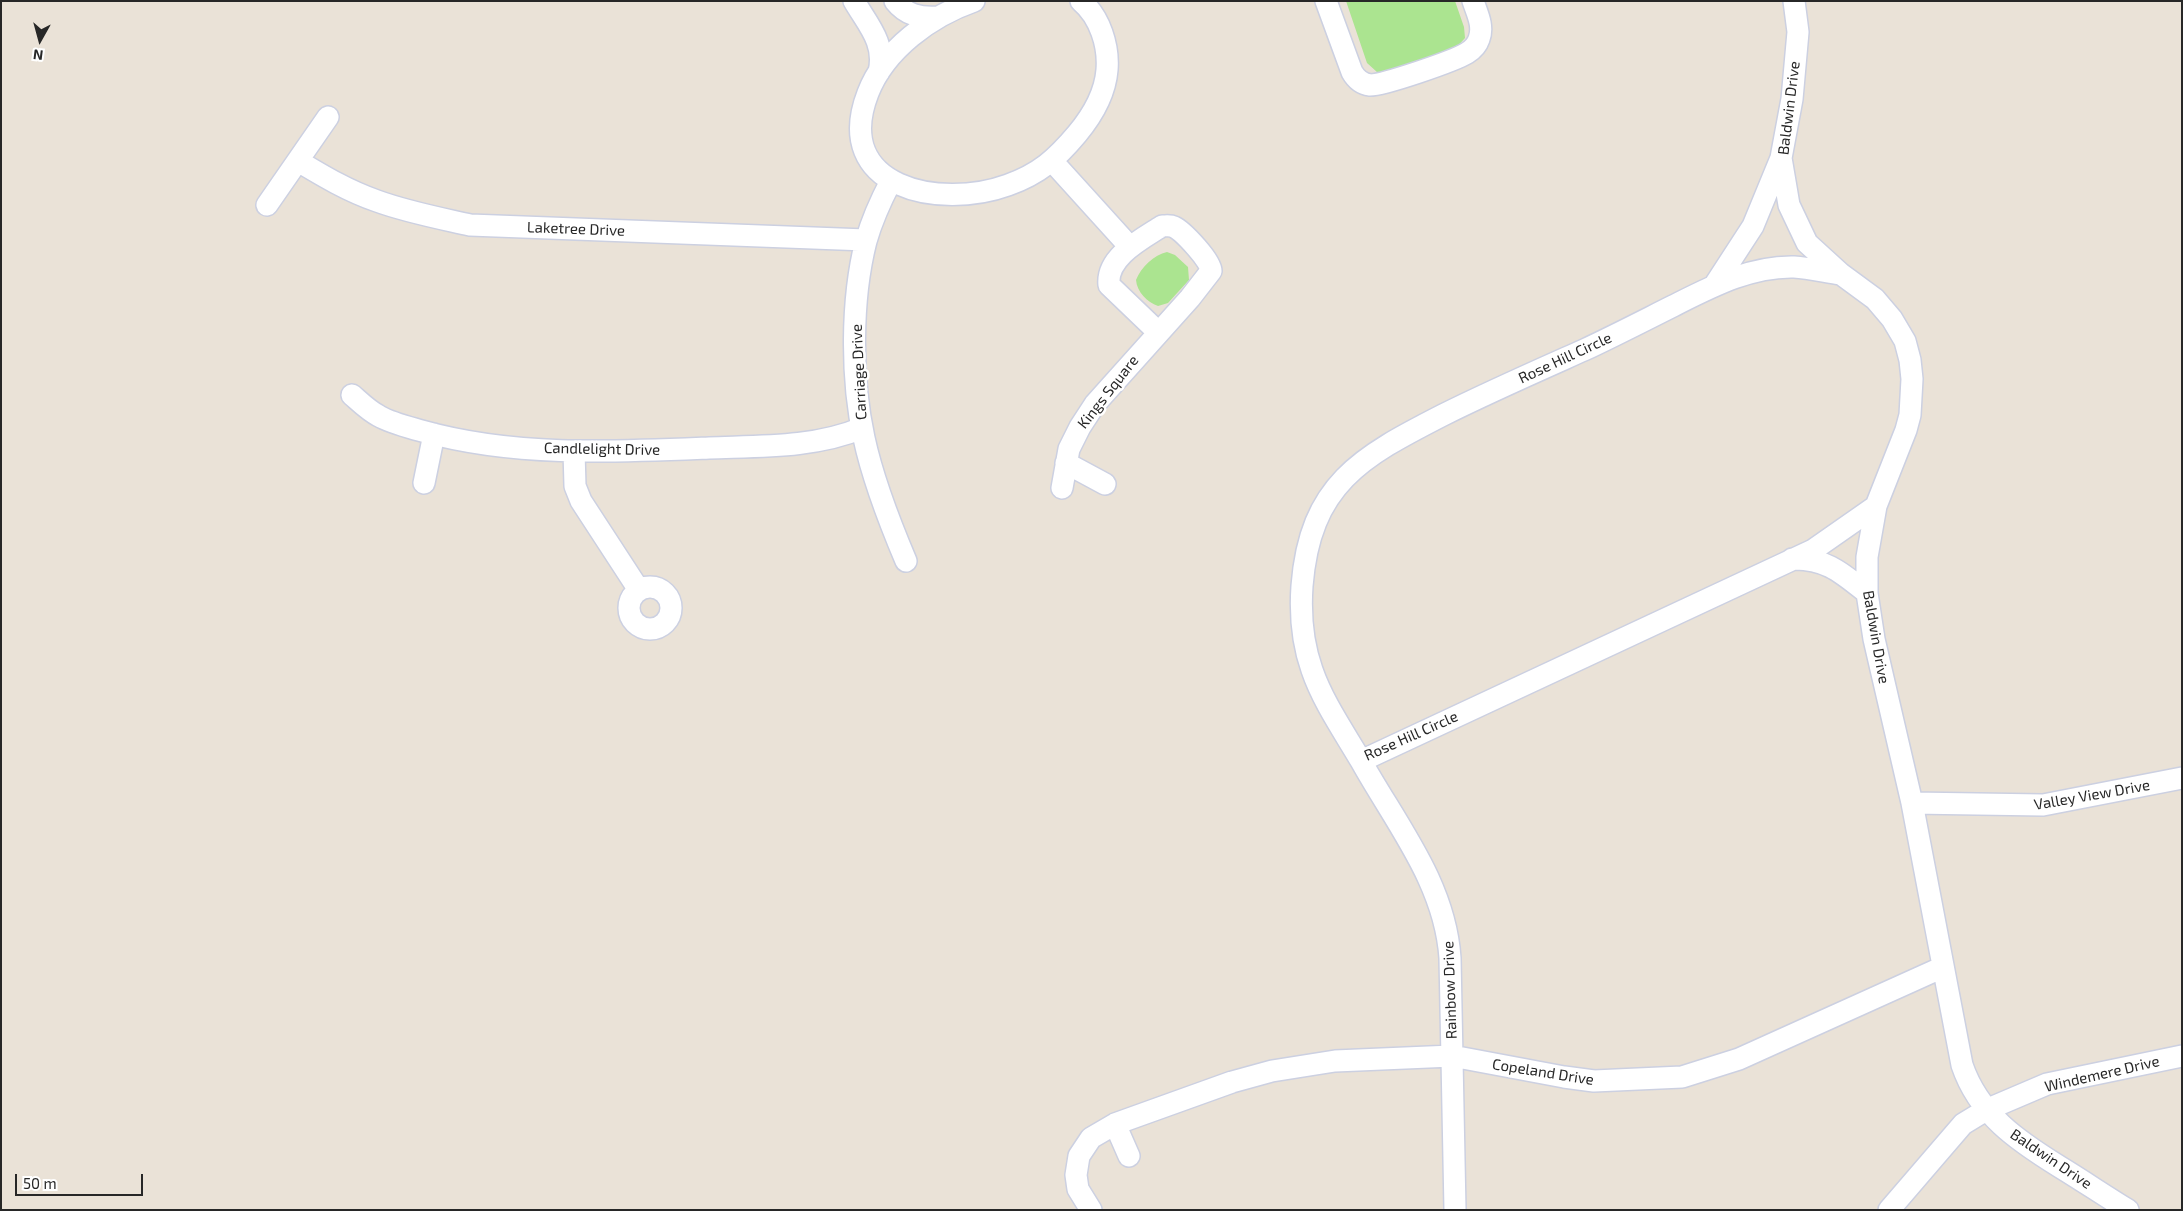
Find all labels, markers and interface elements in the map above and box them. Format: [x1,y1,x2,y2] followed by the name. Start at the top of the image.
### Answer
[15,15,65,65] north arrow
[32,46,44,64] text: N
[1774,60,1804,156] street label: Baldwin Drive
[527,218,625,240] street label: Laketree Drive
[847,324,871,420] street label: Carriage Drive
[1516,329,1614,387] street label: Rose Hill Circle
[1074,352,1142,432] street label: Kings Square
[544,439,660,459] street label: Candlelight Drive
[1859,589,1893,685] street label: Baldwin Drive
[1361,707,1461,765] street label: Rose Hill Circle
[2033,776,2151,814] street label: Valley View Drive
[1439,941,1461,1039] street label: Rainbow Drive
[2043,1052,2161,1096] street label: Windemere Drive
[1491,1055,1595,1089] street label: Copeland Drive
[2007,1125,2095,1193] street label: Baldwin Drive
[18,1164,145,1196] scale bar
[23,1174,57,1192] text: 50 m

